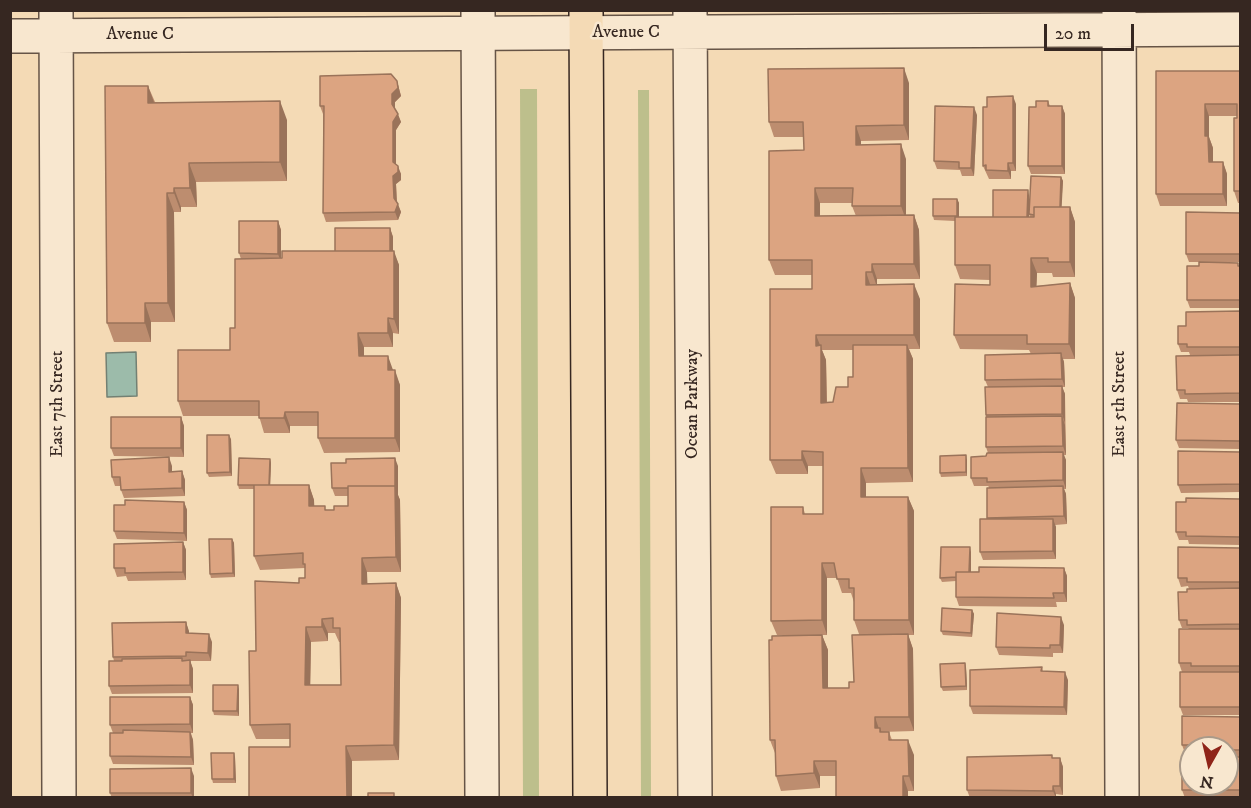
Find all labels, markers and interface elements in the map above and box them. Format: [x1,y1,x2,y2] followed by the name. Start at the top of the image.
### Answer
[1047,12,1137,50] scale bar
[592,22,660,44] street label: Avenue C
[1055,23,1091,45] text: 20 m
[106,24,174,46] street label: Avenue C
[682,349,704,459] street label: Ocean Parkway
[47,350,69,458] street label: East 7th Street
[1109,351,1131,457] street label: East 5th Street
[1179,736,1239,796] north arrow
[1199,771,1215,793] text: N

